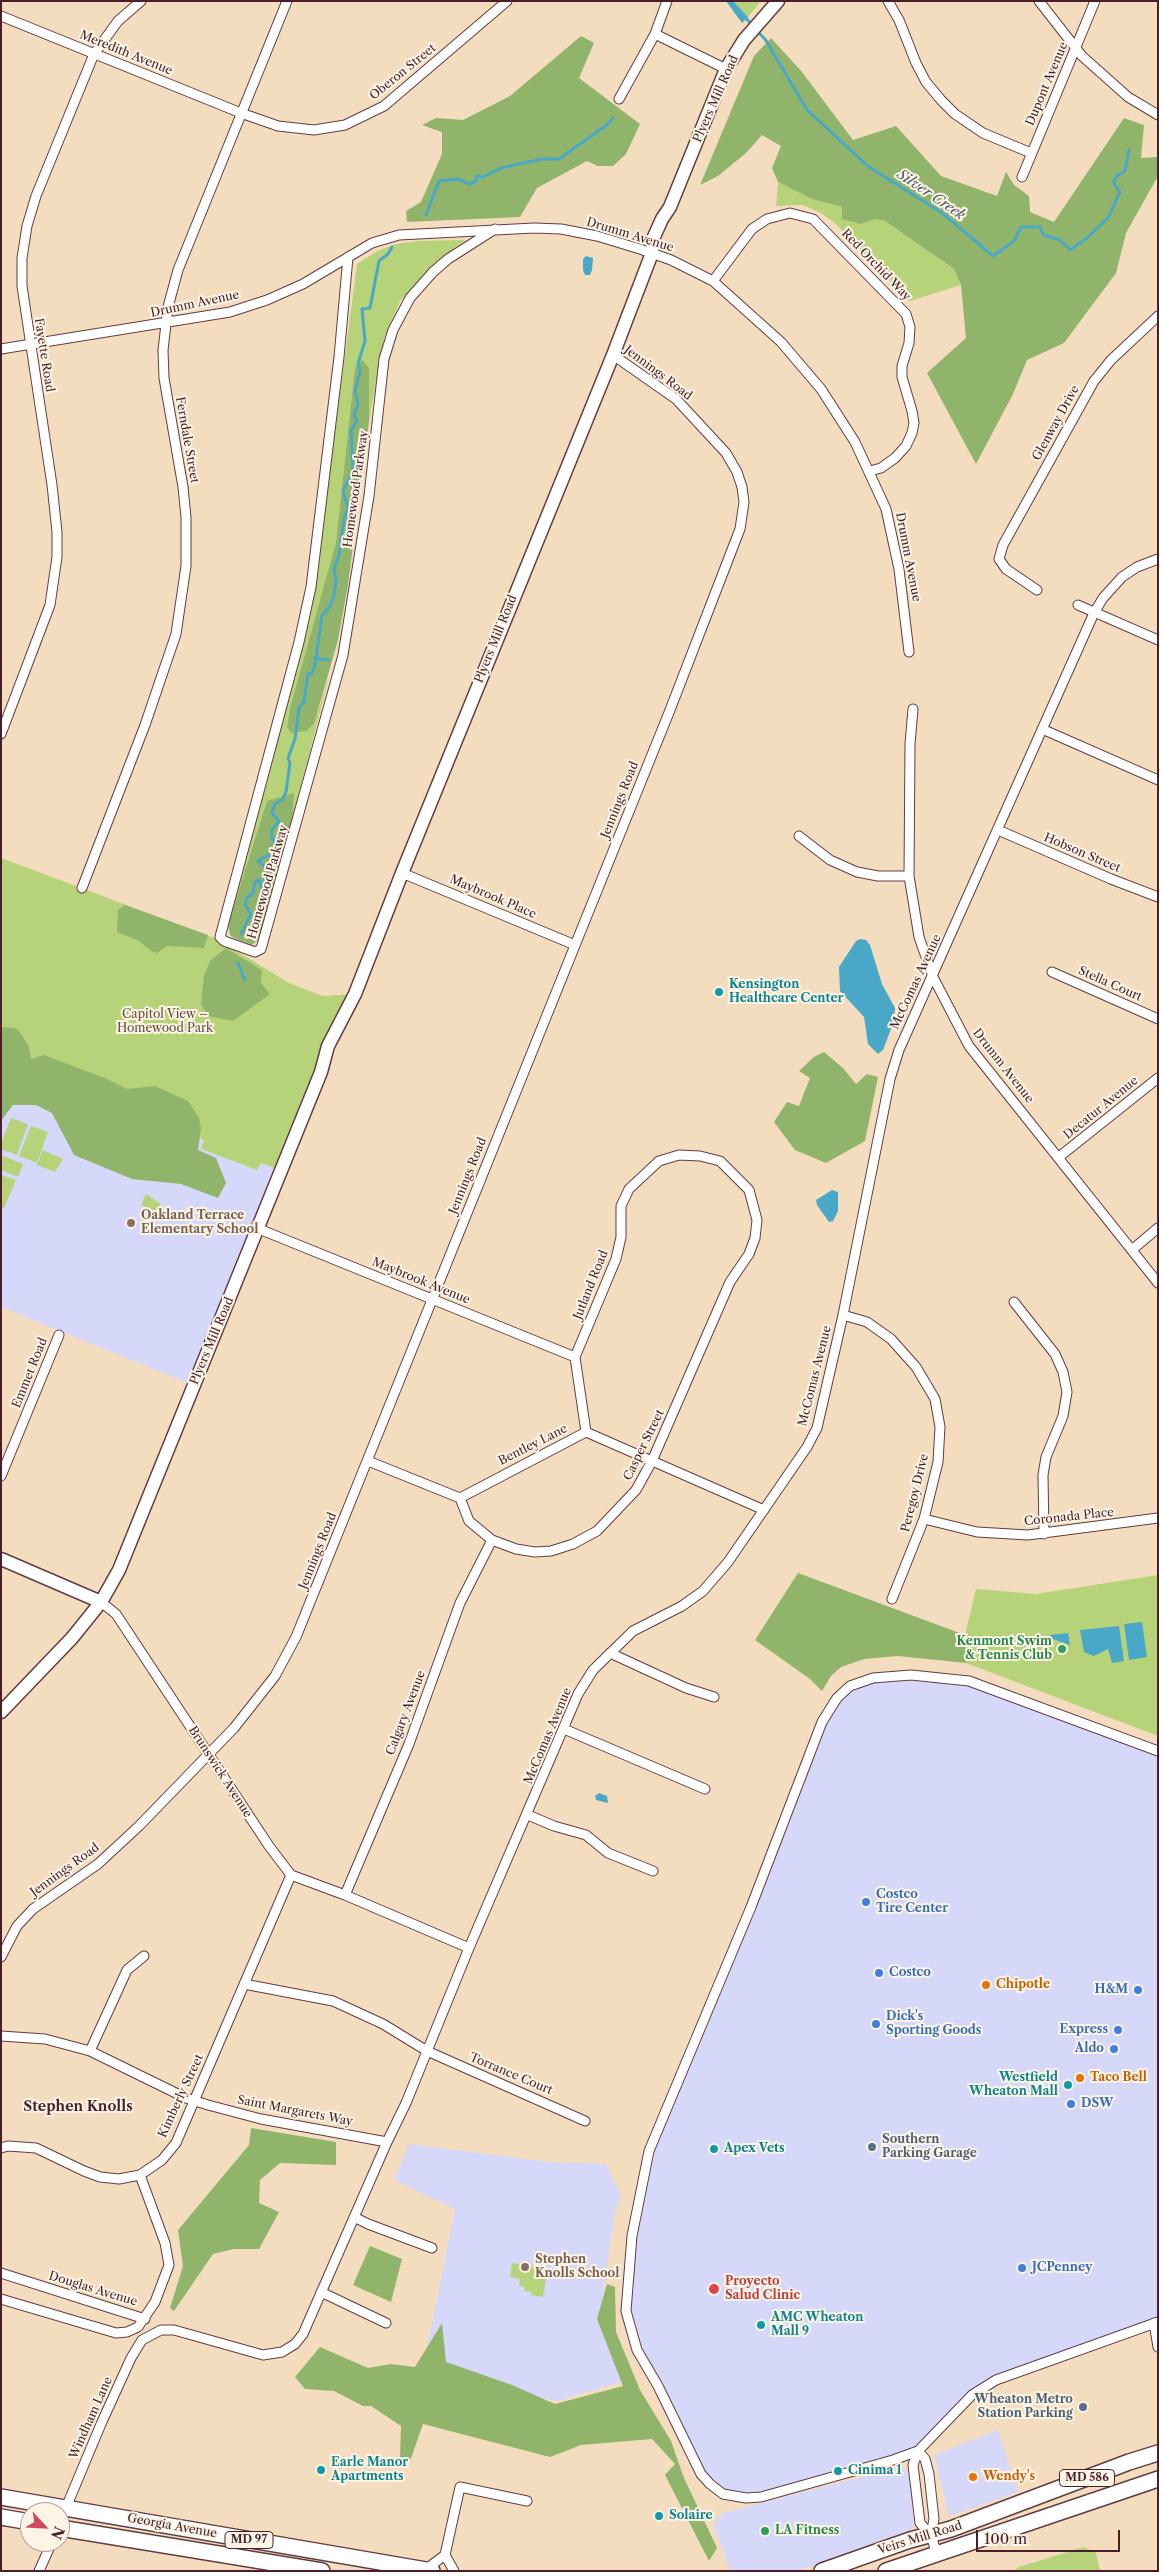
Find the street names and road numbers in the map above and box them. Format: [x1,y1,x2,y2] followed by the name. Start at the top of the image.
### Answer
[78,28,174,78] street label: Meredith Avenue
[1023,40,1071,128] street label: Dupont Avenue
[367,41,439,103] street label: Oberon Street
[690,53,742,145] street label: Plyers Mill Road
[585,215,675,255] street label: Drumm Avenue
[838,226,914,304] street label: Red Orchid Way
[149,288,241,320] street label: Drumm Avenue
[31,317,57,393] street label: Fayette Road
[621,343,695,403] street label: Jennings Road
[1029,383,1083,463] street label: Glenway Drive
[172,396,202,484] street label: Ferndale Street
[341,430,371,548] street label: Homewood Parkway
[892,511,924,603] street label: Drumm Avenue
[472,593,520,685] street label: Plyers Mill Road
[598,760,642,840] street label: Jennings Road
[245,823,291,941] street label: Homewood Parkway
[1041,830,1123,876] street label: Hobson Street
[448,872,538,922] street label: Maybrook Place
[888,932,944,1032] street label: McComas Avenue
[1076,964,1144,1004] street label: Stella Court
[970,1026,1036,1106] street label: Drumm Avenue
[1061,1074,1141,1142] street label: Decatur Avenue
[446,1136,490,1216] street label: Jennings Road
[571,1248,611,1322] street label: Jutland Road
[370,1255,472,1307] street label: Maybrook Avenue
[187,1295,237,1387] street label: Plyers Mill Road
[796,1324,834,1428] street label: McComas Avenue
[9,1336,51,1410] street label: Emmet Road
[621,1407,667,1483] street label: Casper Street
[496,1422,570,1468] street label: Bentley Lane
[898,1452,932,1534] street label: Peregoy Drive
[1023,1505,1115,1529] street label: Coronada Place
[296,1511,340,1591] street label: Jennings Road
[383,1669,429,1757] street label: Calgary Avenue
[521,1686,575,1786] street label: McComas Avenue
[185,1724,255,1820] street label: Brunswick Avenue
[28,1840,102,1900] street label: Jennings Road
[467,2050,555,2098] street label: Torrance Court
[155,2052,207,2140] street label: Kimberly Street
[236,2093,354,2129] street label: Saint Margarets Way
[47,2269,139,2309] street label: Douglas Avenue
[66,2375,116,2461] street label: Windham Lane
[1060,2470,1114,2486] road number: MD 586
[126,2511,218,2541] street label: Georgia Avenue
[876,2518,964,2558] street label: Veirs Mill Road
[225,2532,273,2548] road number: MD 97

